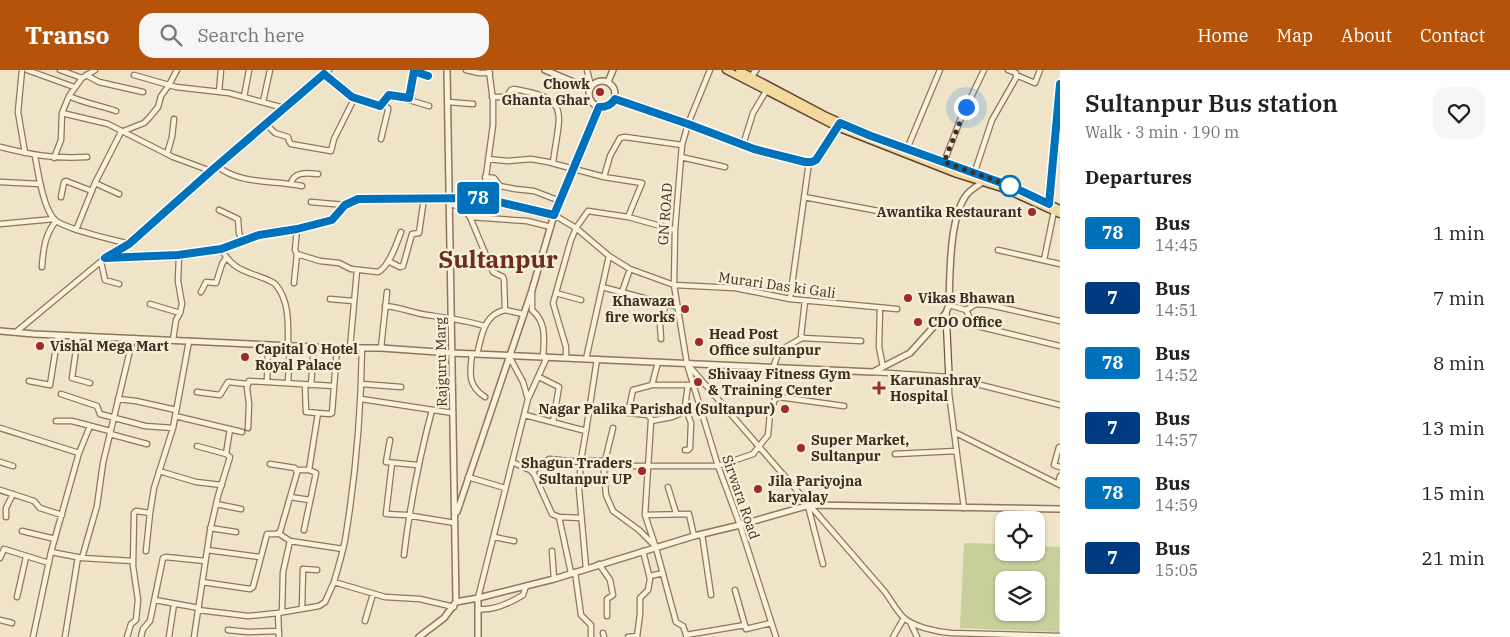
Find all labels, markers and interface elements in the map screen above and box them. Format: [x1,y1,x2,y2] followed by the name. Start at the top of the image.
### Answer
[139,13,489,58] search box
[25,19,109,51] text: Transo
[157,21,185,49] icon: search
[197,23,304,47] text: Search here
[1197,24,1249,47] text: Home
[1277,24,1313,47] text: Map
[1341,24,1392,47] text: About
[1420,24,1485,47] text: Contact
[501,75,590,109] place label: Chowk Ghanta Ghar
[594,86,606,98] marker: Chowk Ghanta Ghar
[1085,87,1338,119] text: Sultanpur Bus station
[1433,87,1485,139] button: heart
[954,95,979,120] your location
[1085,122,1239,142] text: Walk · 3 min · 190 m
[1085,165,1192,189] text: Departures
[999,175,1021,197] unlabelled marker
[456,182,500,214] line badge: 78
[654,182,676,246] street label: GN ROAD
[467,186,489,209] text: 78
[877,203,1022,221] place label: Awantika Restaurant
[1026,206,1038,218] marker: Awantika Restaurant
[1155,211,1190,235] text: Bus
[1102,221,1123,244] text: 78
[1433,221,1485,245] text: 1 min
[1155,235,1198,255] text: 14:45
[438,243,558,275] district label: Sultanpur
[717,268,837,302] street label: Murari Das ki Gali
[1155,276,1190,300] text: Bus
[1107,286,1118,309] text: 7
[1433,286,1485,310] text: 7 min
[918,289,1015,307] place label: Vikas Bhawan
[605,292,675,326] place label: Khawaza fire works
[902,292,914,304] marker: Vikas Bhawan
[1155,300,1198,320] text: 14:51
[679,303,691,315] marker: Khawaza fire works
[928,313,1002,331] place label: CDO Office
[912,316,924,328] marker: CDO Office
[431,317,451,407] street label: Rajguru Marg
[709,325,821,359] place label: Head Post Office sultanpur
[693,336,705,348] marker: Head Post Office sultanpur
[50,337,169,355] place label: Vishal Mega Mart
[34,340,46,352] marker: Vishal Mega Mart
[255,340,358,374] place label: Capital O Hotel Royal Palace
[1155,341,1190,365] text: Bus
[239,351,251,363] marker: Capital O Hotel Royal Palace
[1102,351,1123,374] text: 78
[1433,351,1485,375] text: 8 min
[708,365,851,399] place label: Shivaay Fitness Gym & Training Center
[1155,365,1198,385] text: 14:52
[890,371,981,405] place label: Karunashray Hospital
[692,376,704,388] marker: Shivaay Fitness Gym & Training Center
[872,381,886,395] marker: Karunashray Hospital
[539,400,775,418] place label: Nagar Palika Parishad (Sultanpur)
[779,403,791,415] marker: Nagar Palika Parishad (Sultanpur)
[1155,406,1190,430] text: Bus
[1107,416,1118,439] text: 7
[1422,416,1485,440] text: 13 min
[1155,430,1198,450] text: 14:57
[811,431,909,465] place label: Super Market, Sultanpur
[795,442,807,454] marker: Super Market, Sultanpur
[718,452,764,542] street label: Sirwara Road
[521,454,632,488] place label: Shagun Traders Sultanpur UP
[636,465,648,477] marker: Shagun Traders Sultanpur UP
[1155,471,1190,495] text: Bus
[768,472,862,506] place label: Jila Pariyojna karyalay
[1102,481,1123,504] text: 78
[1422,481,1485,505] text: 15 min
[752,483,764,495] marker: Jila Pariyojna karyalay
[1155,495,1198,515] text: 14:59
[995,511,1045,621] map controls
[995,511,1045,561] button: locate
[1155,536,1190,560] text: Bus
[1107,546,1118,569] text: 7
[1422,546,1485,570] text: 21 min
[1155,560,1198,580] text: 15:05
[995,571,1045,621] button: layers

